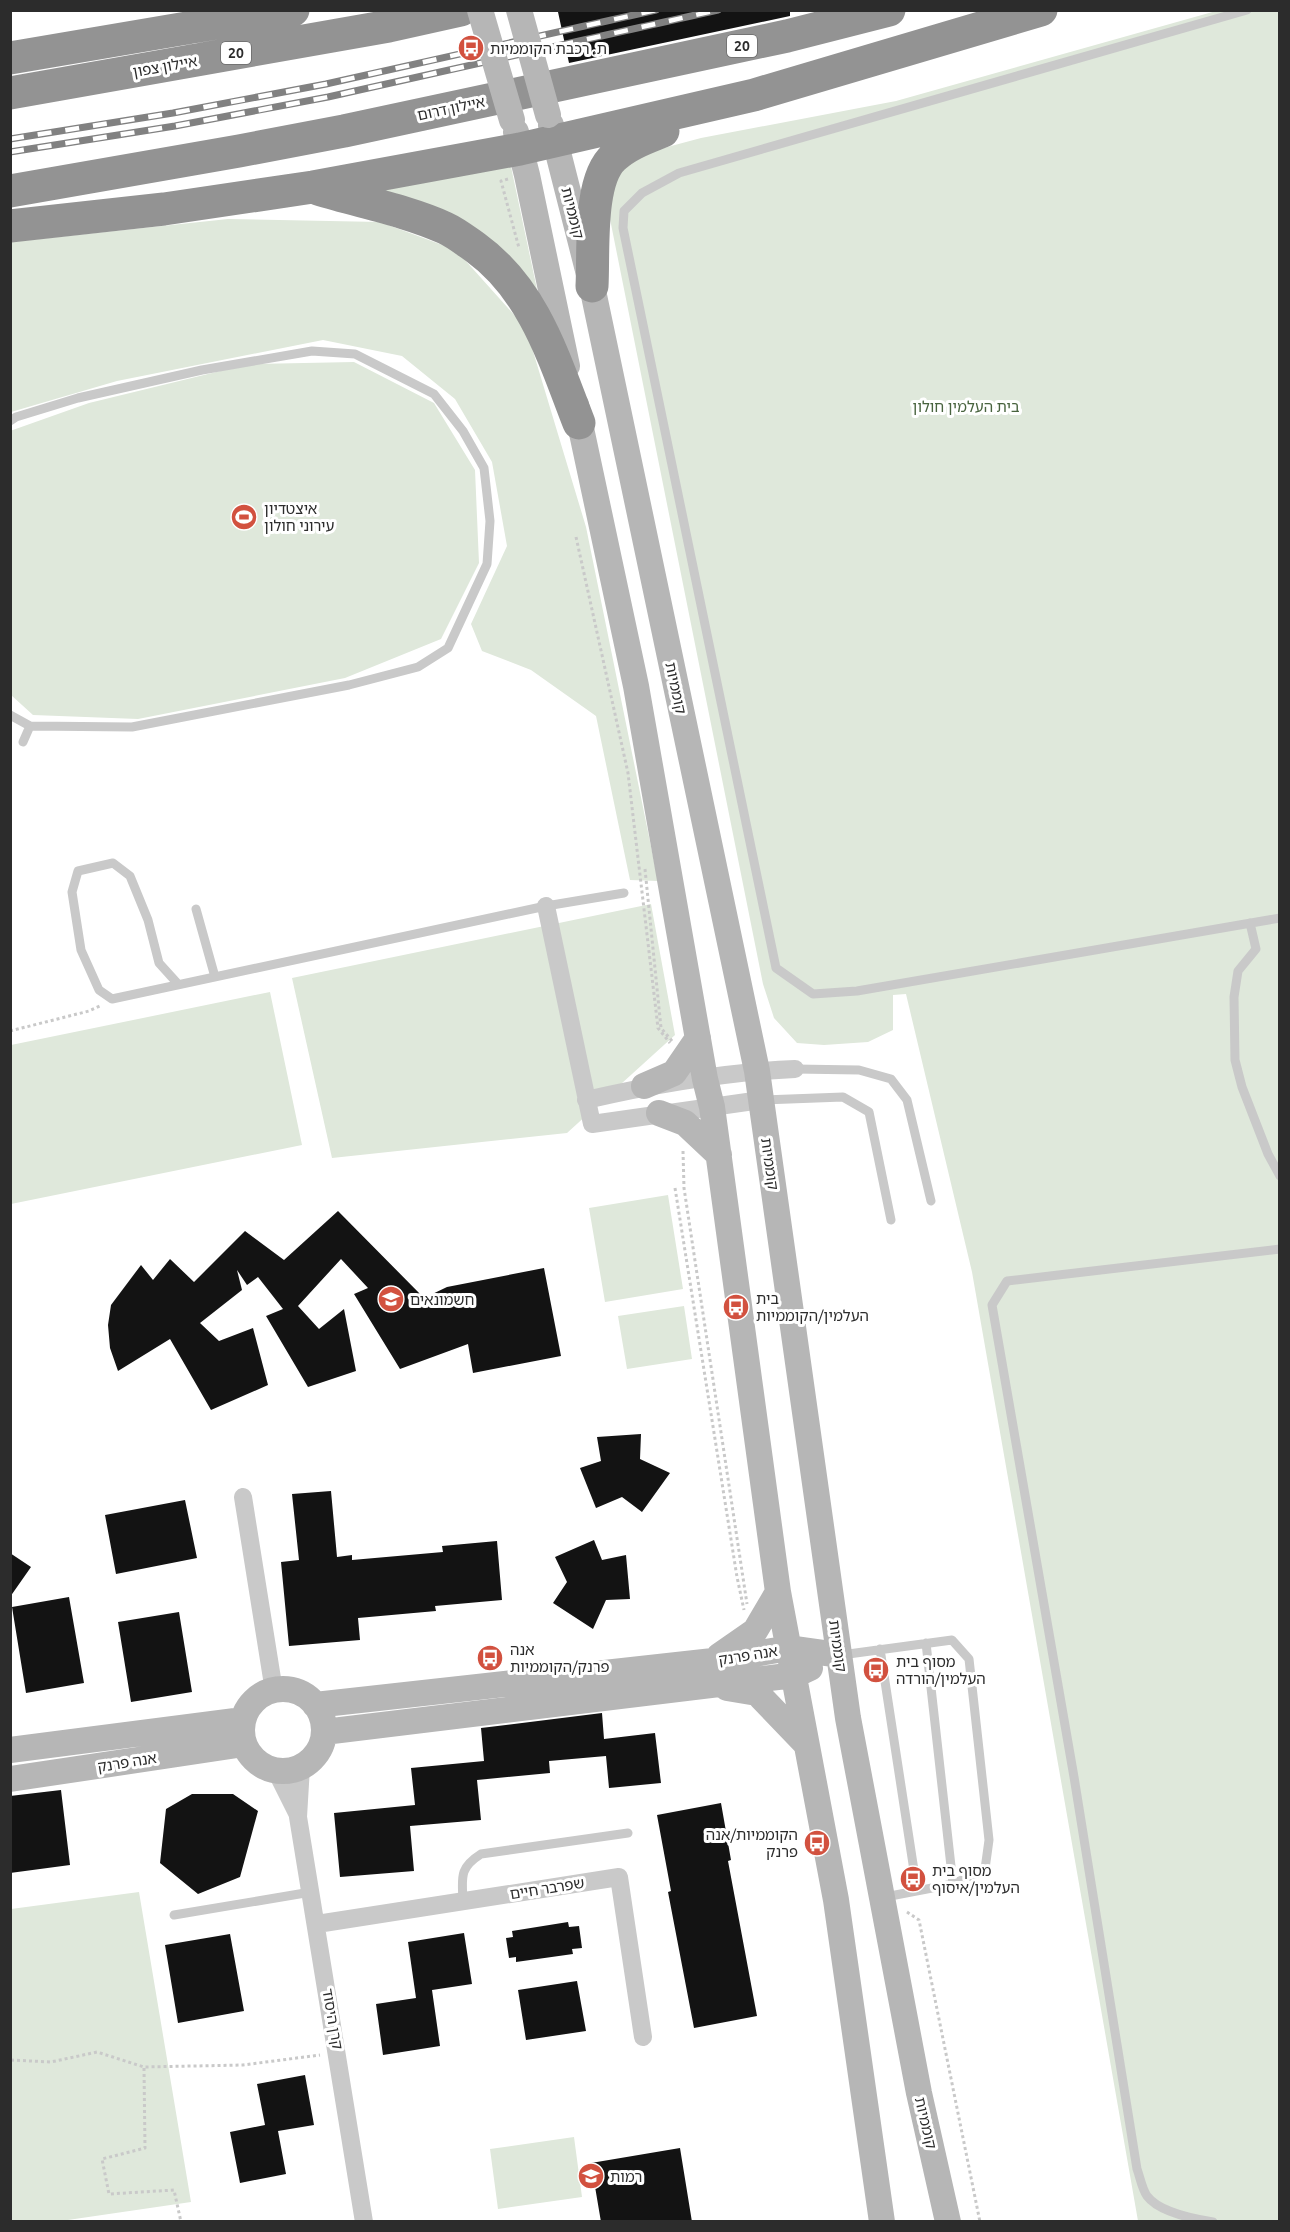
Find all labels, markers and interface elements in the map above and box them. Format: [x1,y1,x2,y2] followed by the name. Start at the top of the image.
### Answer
[456,33,486,63] bus stop icon: ת. רכבת הקוממיות
[727,35,757,57] road number: 20
[490,40,607,57] place label: ת. רכבת הקוממיות
[221,42,251,64] road number: 20
[131,52,199,80] street label: איילון צפון
[416,93,486,123] street label: איילון דרום
[558,185,588,241] street label: קוממיות
[913,398,1020,415] park label: בית העלמין חולון
[264,500,335,534] place label: איצטדיון עירוני חולון
[229,502,259,532] sports icon: איצטדיון עירוני חולון
[662,660,690,716] street label: קוממיות
[758,1137,782,1191] street label: קוממיות
[376,1284,406,1314] school or university icon: חשמונאים
[756,1290,869,1324] place label: בית העלמין/הקוממיות
[410,1291,474,1308] place label: חשמונאים
[721,1292,751,1322] bus stop icon: בית העלמין/הקוממיות
[826,1619,850,1673] street label: קוממיות
[510,1641,610,1675] place label: אנה פרנק/הקוממיות
[717,1642,779,1668] street label: אנה פרנק
[475,1643,505,1673] bus stop icon: אנה פרנק/הקוממיות
[896,1653,986,1687] place label: מסוף בית העלמין/הורדה
[861,1655,891,1685] bus stop icon: מסוף בית העלמין/הורדה
[96,1749,158,1775] street label: אנה פרנק
[706,1826,798,1860] place label: הקוממיות/אנה פרנק
[802,1828,832,1858] bus stop icon: הקוממיות/אנה פרנק
[932,1862,1020,1896] place label: מסוף בית העלמין/איסוף
[898,1864,928,1894] bus stop icon: מסוף בית העלמין/איסוף
[509,1874,585,1902] street label: שפרבר חיים
[319,1987,347,2051] street label: קרן היסוד
[912,2095,940,2151] street label: קוממיות
[576,2161,606,2191] school or university icon: רמות
[610,2168,642,2185] place label: רמות

